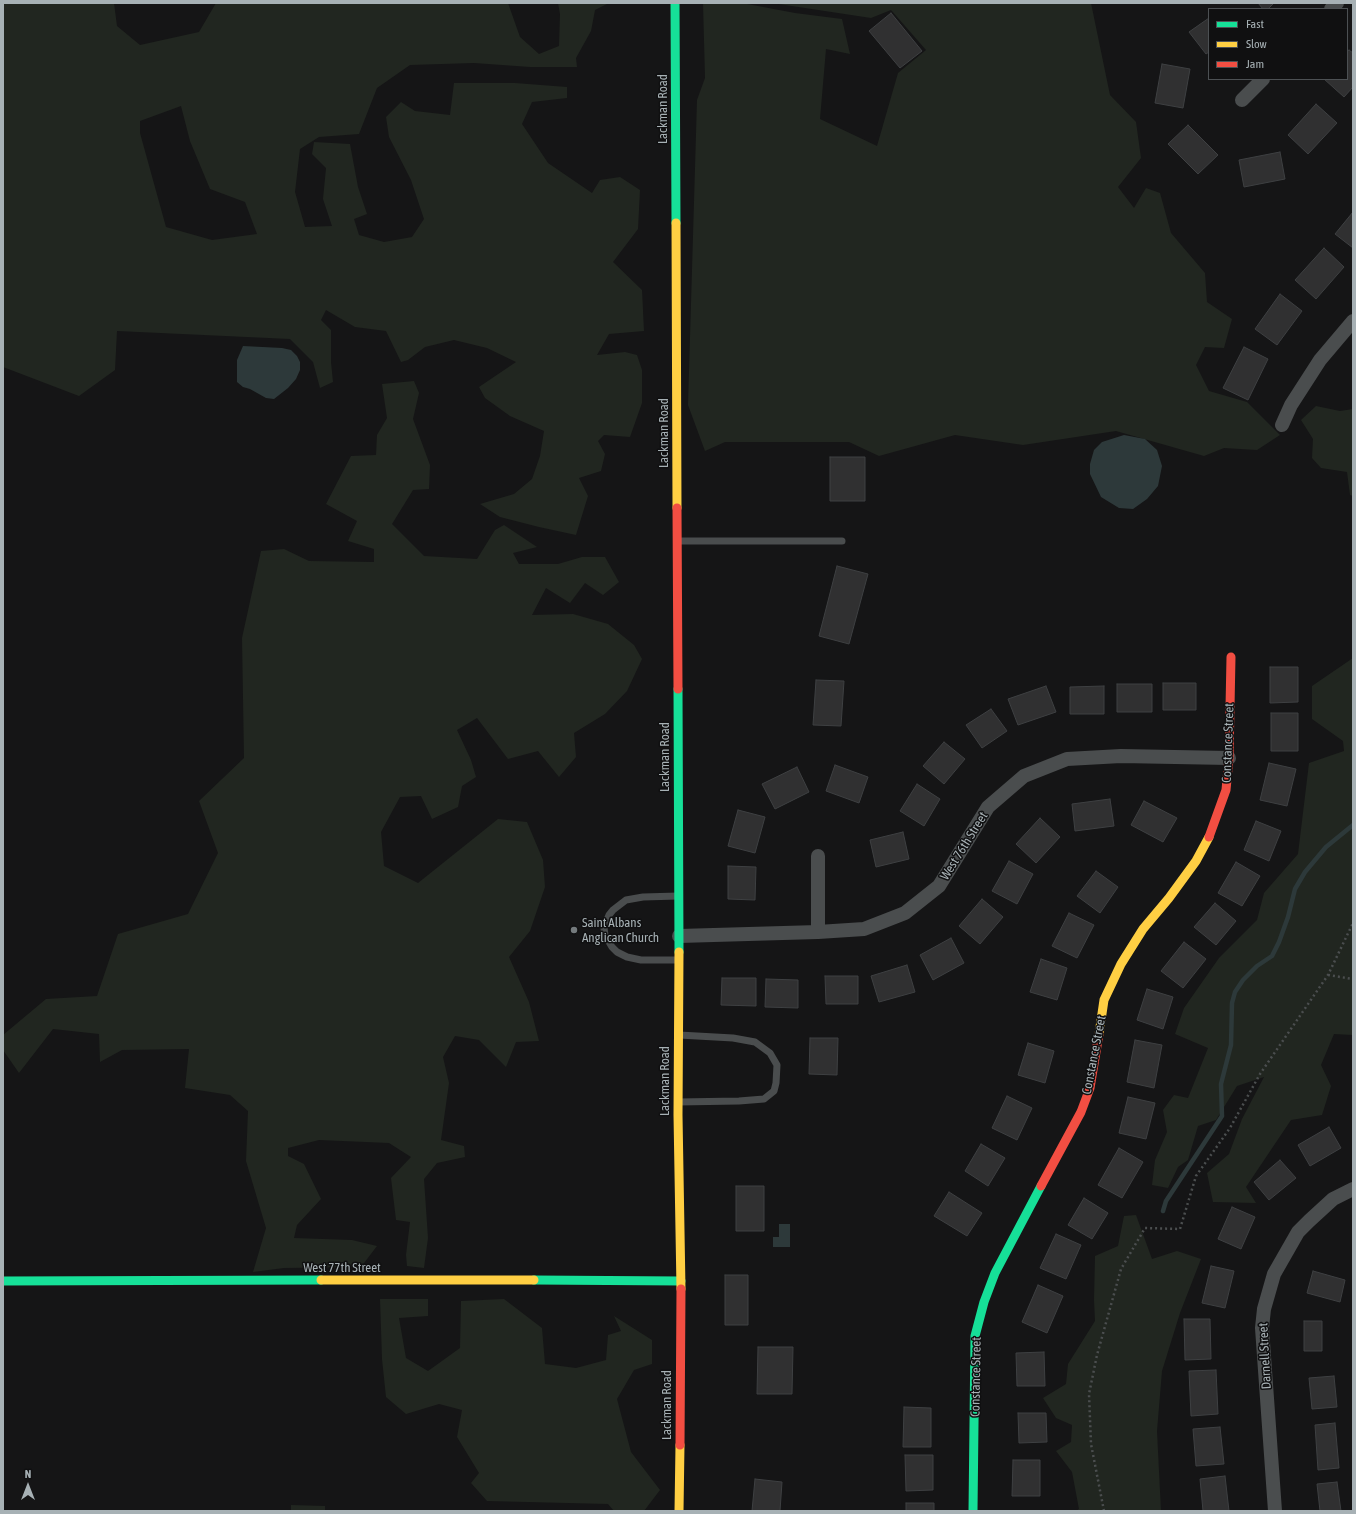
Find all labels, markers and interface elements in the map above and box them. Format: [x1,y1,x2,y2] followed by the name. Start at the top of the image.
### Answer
[1208,8,1348,80] legend
[1246,17,1264,31] text: Fast
[1246,37,1267,51] text: Slow
[1246,57,1264,71] text: Jam
[655,74,671,144] street label: Lackman Road
[656,398,672,468] street label: Lackman Road
[1219,703,1237,783] street label: Constance Street
[657,722,673,792] street label: Lackman Road
[937,809,991,883] street label: West 76th Street
[582,915,659,946] place label: Saint Albans Anglican Church
[569,925,579,935] marker: Saint Albans Anglican Church
[1079,1014,1109,1096] street label: Constance Street
[657,1046,673,1116] street label: Lackman Road
[303,1260,381,1276] street label: West 77th Street
[1255,1322,1275,1390] street label: Darnell Street
[968,1337,984,1417] street label: Constance Street
[659,1370,675,1440] street label: Lackman Road
[8,1466,48,1506] north arrow
[25,1468,31,1480] text: N

